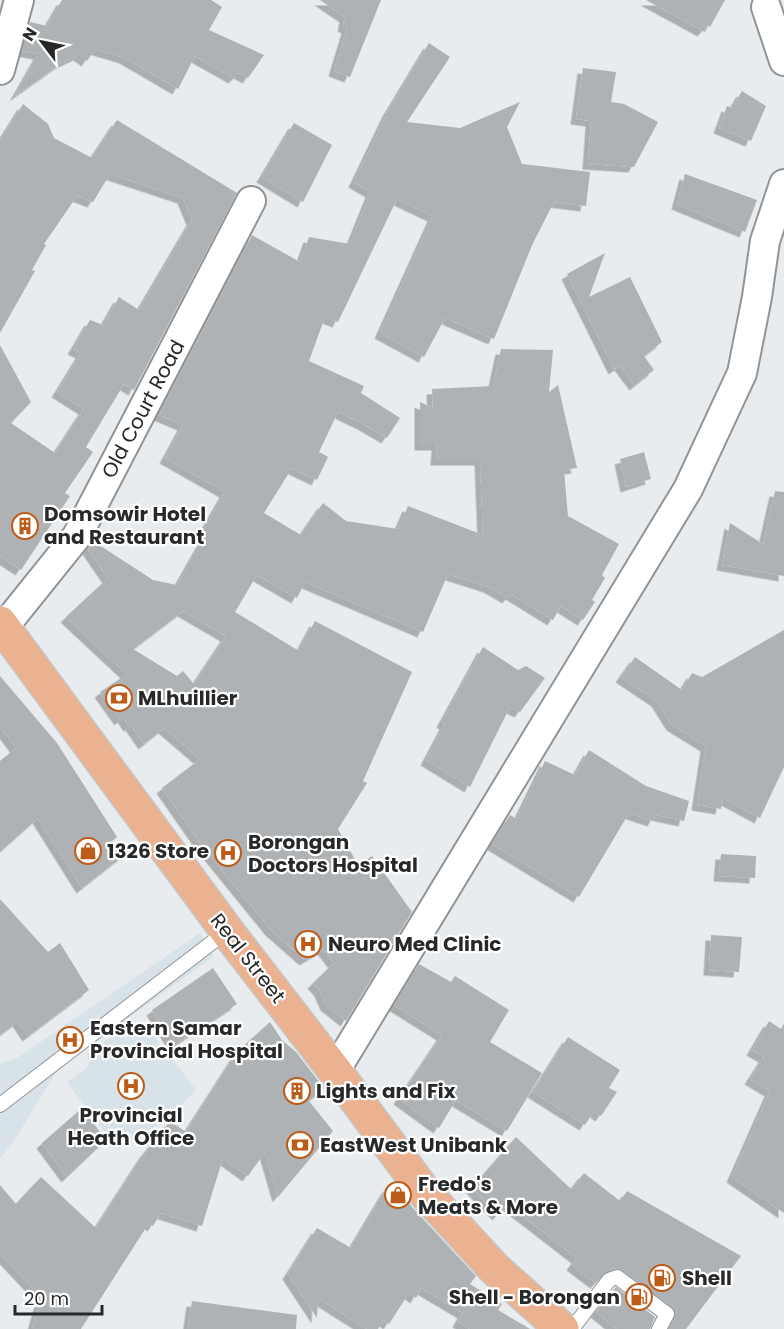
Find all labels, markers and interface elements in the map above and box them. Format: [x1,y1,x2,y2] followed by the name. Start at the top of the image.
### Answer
[12,12,72,72] north arrow
[17,23,43,46] text: N
[95,335,191,483] street label: Old Court Road
[44,500,206,551] place label: Domsowir Hotel and Restaurant
[10,511,40,541] building icon: Domsowir Hotel and Restaurant
[104,683,134,713] bank icon: MLhuillier
[138,684,238,712] place label: MLhuillier
[248,828,418,879] place label: Borongan Doctors Hospital
[73,836,103,866] shop icon: 1326 Store
[107,837,209,865] place label: 1326 Store
[213,838,243,868] hospital icon: Borongan Doctors Hospital
[204,907,292,1009] street label: Real Street
[293,929,323,959] hospital icon: Neuro Med Clinic
[328,930,501,958] place label: Neuro Med Clinic
[90,1014,283,1065] place label: Eastern Samar Provincial Hospital
[55,1025,85,1055] hospital icon: Eastern Samar Provincial Hospital
[116,1071,146,1101] hospital icon: Provincial Heath Office
[282,1076,312,1106] building icon: Lights and Fix
[316,1077,456,1105] place label: Lights and Fix
[68,1101,194,1152] place label: Provincial Heath Office
[285,1130,315,1160] bank icon: EastWest Unibank
[320,1131,508,1159] place label: EastWest Unibank
[418,1170,558,1221] place label: Fredo's Meats & More
[383,1180,413,1210] shop icon: Fredo's Meats & More
[647,1263,677,1293] fuel station icon: Shell
[682,1264,732,1292] place label: Shell
[15,1278,102,1316] scale bar
[624,1282,654,1312] fuel station icon: Shell - Borongan
[449,1283,620,1311] place label: Shell - Borongan
[24,1286,69,1311] text: 20 m

